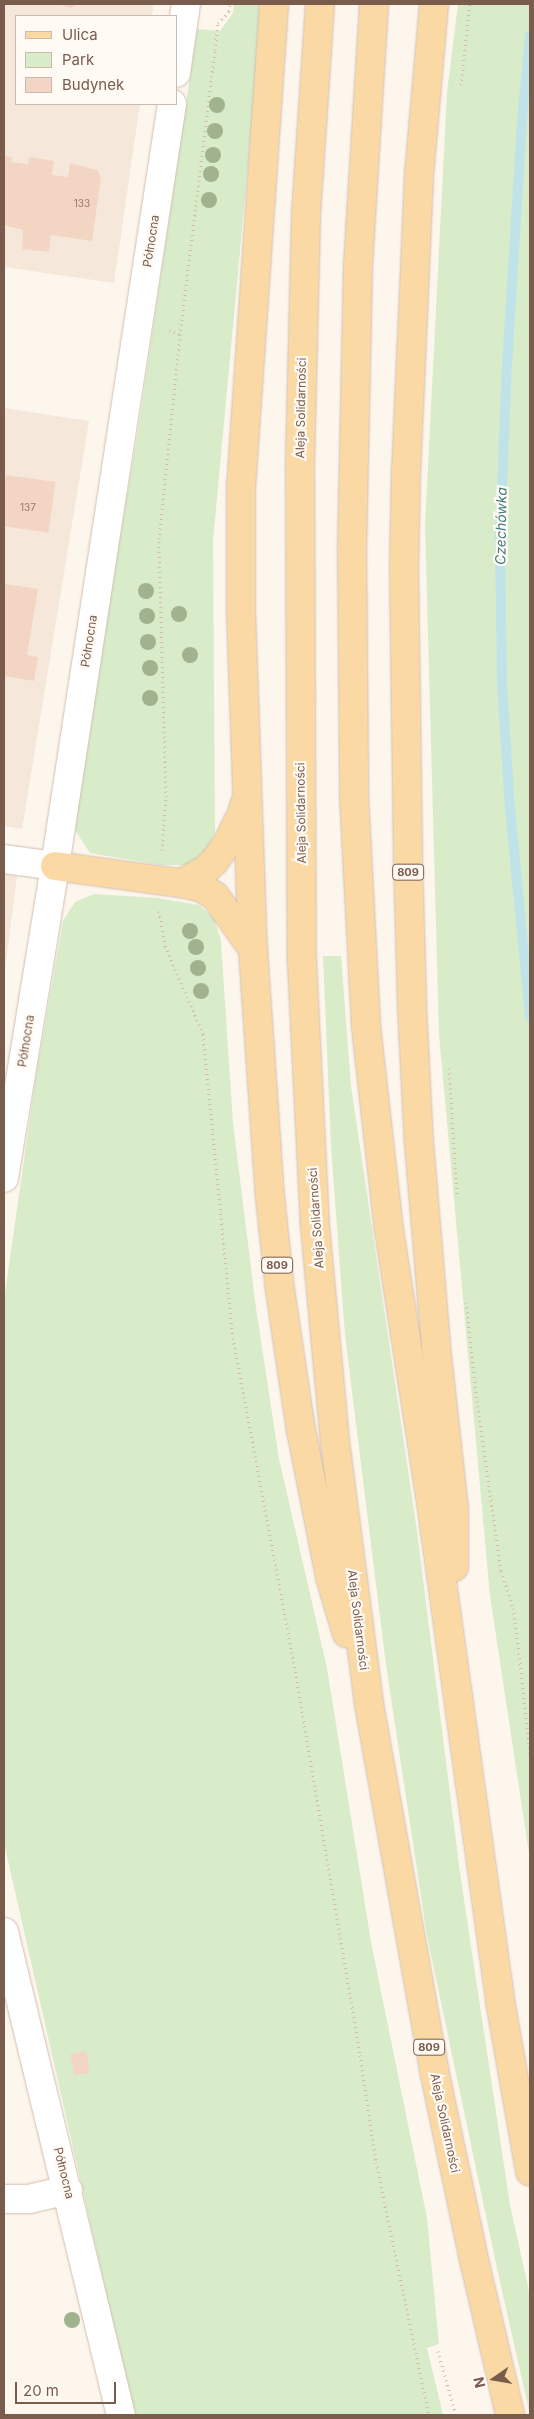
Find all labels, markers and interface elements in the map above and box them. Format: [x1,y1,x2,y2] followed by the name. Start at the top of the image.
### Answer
[15,15,178,105] legend
[62,25,98,44] text: Ulica
[62,50,94,69] text: Park
[62,75,124,94] text: Budynek
[74,198,90,210] house number: 133
[140,214,162,268] street label: Północna
[293,357,309,459] street label: Aleja Solidarności
[492,487,510,565] water label: Czechówka
[20,502,36,514] house number: 137
[78,614,100,668] street label: Północna
[293,762,309,864] street label: Aleja Solidarności
[392,864,424,880] road number: 809
[15,1014,37,1068] street label: Północna
[305,1167,327,1269] street label: Aleja Solidarności
[261,1256,293,1274] road number: 809
[345,1569,371,1671] street label: Aleja Solidarności
[413,2038,445,2056] road number: 809
[427,2072,463,2174] street label: Aleja Solidarności
[51,2146,77,2200] street label: Północna
[469,2354,519,2404] north arrow
[18,2372,119,2404] scale bar
[469,2375,488,2390] text: N
[23,2381,59,2400] text: 20 m

